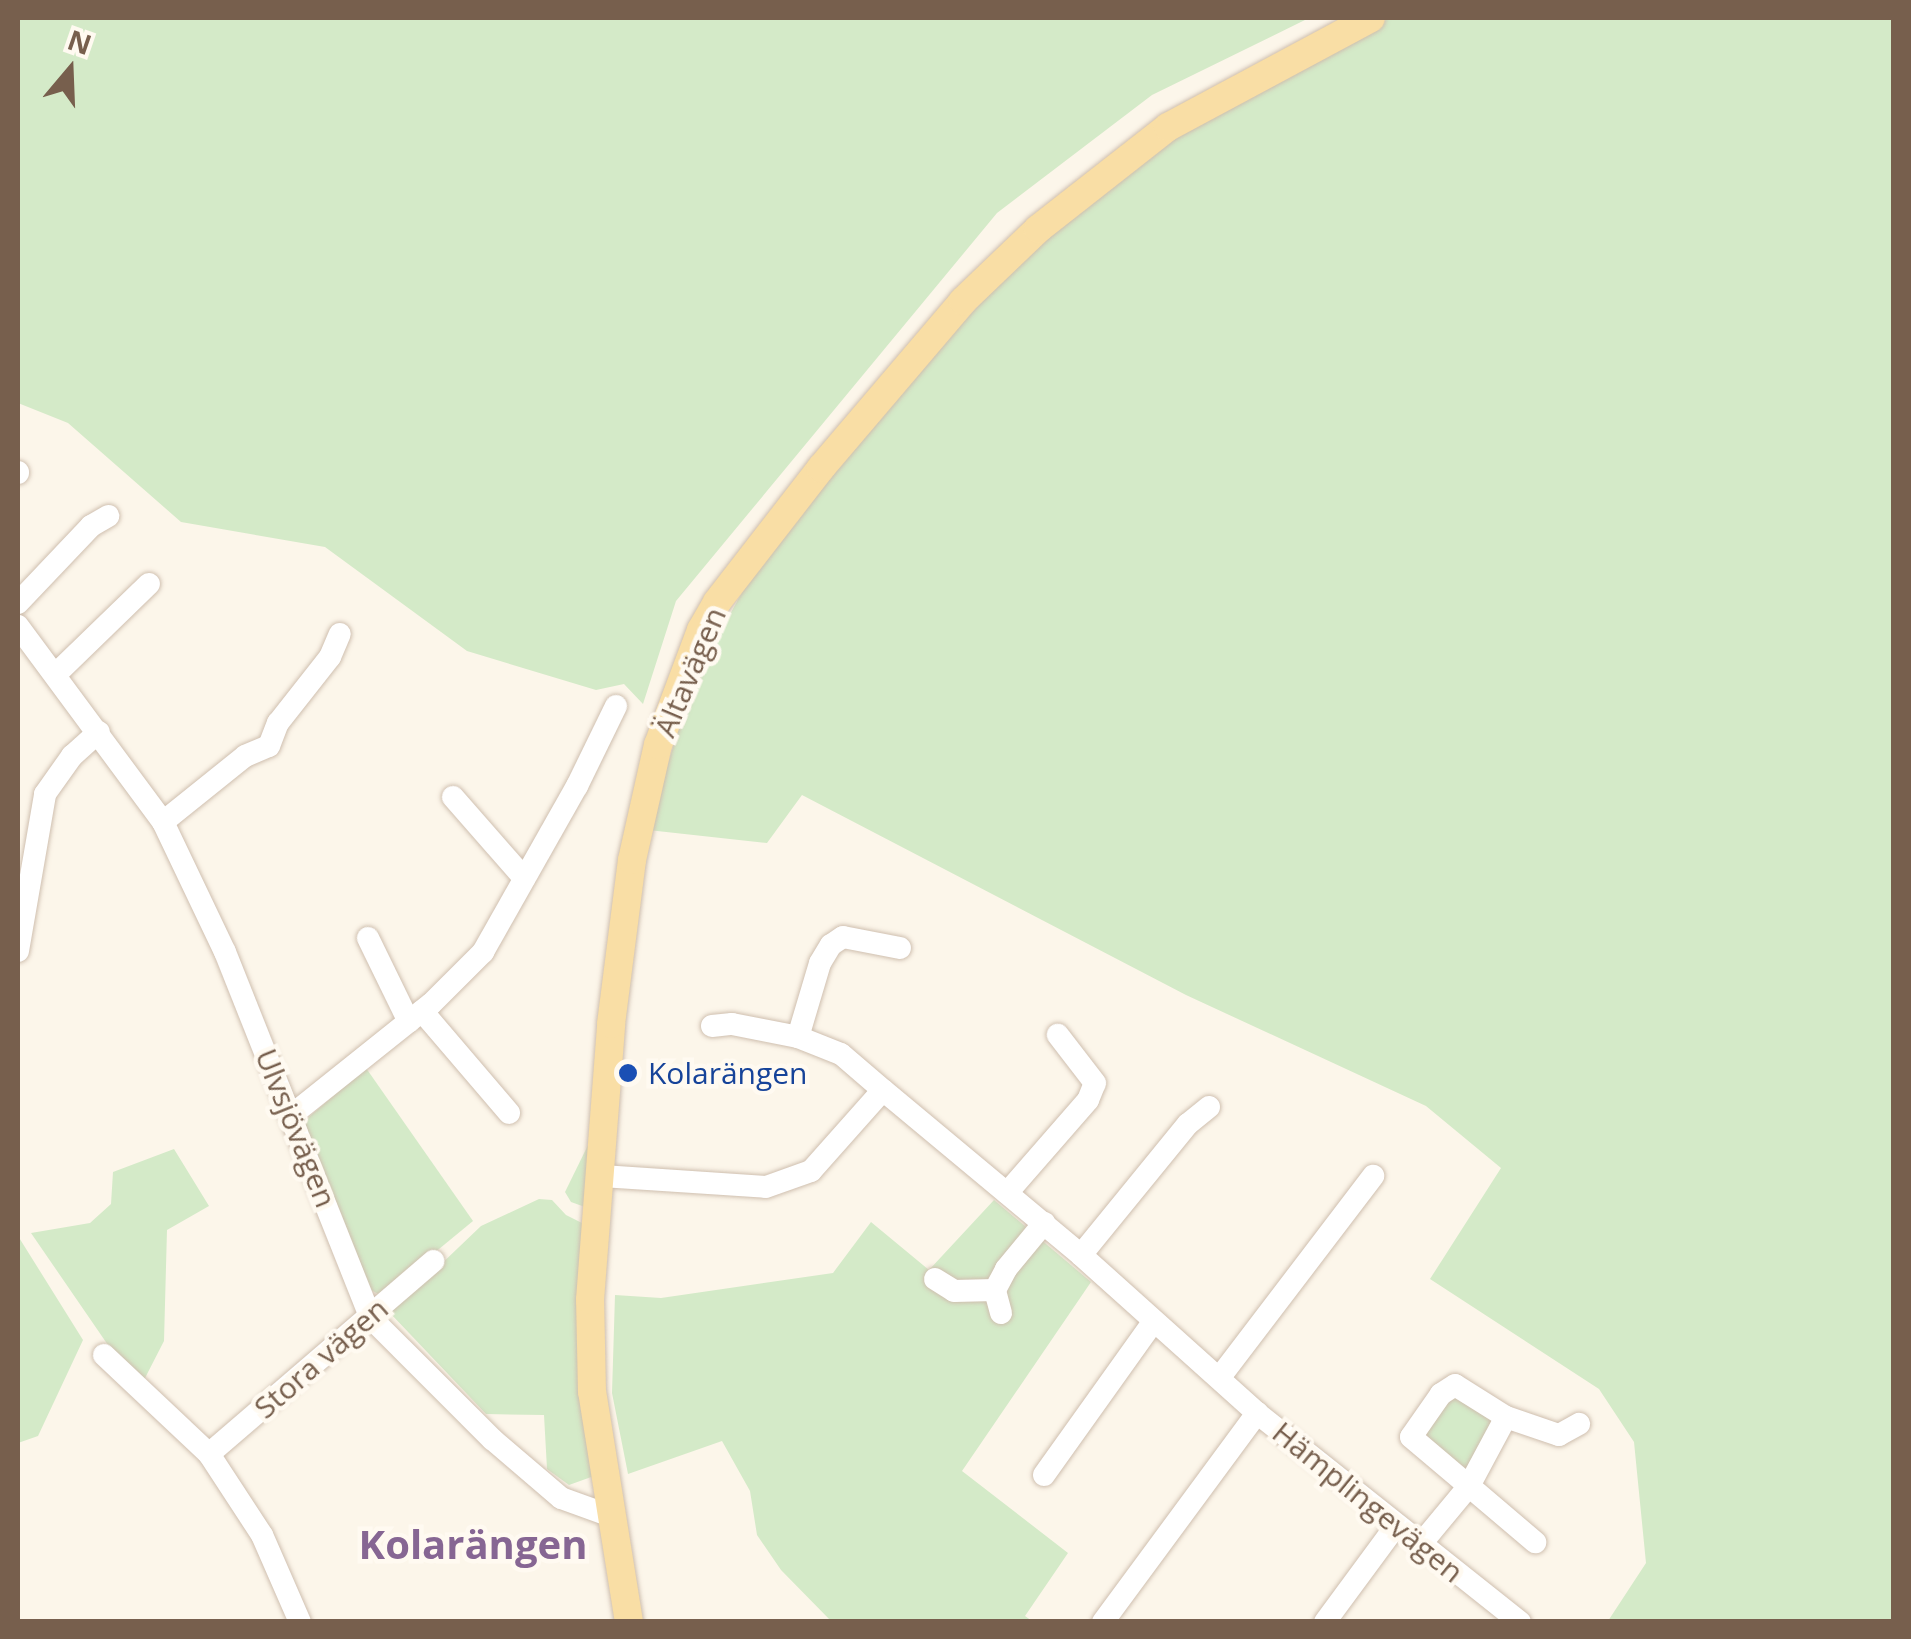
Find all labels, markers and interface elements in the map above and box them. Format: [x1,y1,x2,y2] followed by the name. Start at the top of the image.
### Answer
[20,20,120,120] north arrow
[63,20,97,63] text: N
[647,602,733,742] street label: Ältavägen
[248,1044,344,1212] street label: Ulvsjövägen
[648,1055,808,1091] place label: Kolarängen
[617,1062,639,1084] marker: Kolarängen
[247,1290,395,1426] street label: Stora vägen
[1265,1414,1471,1590] street label: Hämplingevägen
[359,1520,587,1568] district label: Kolarängen

